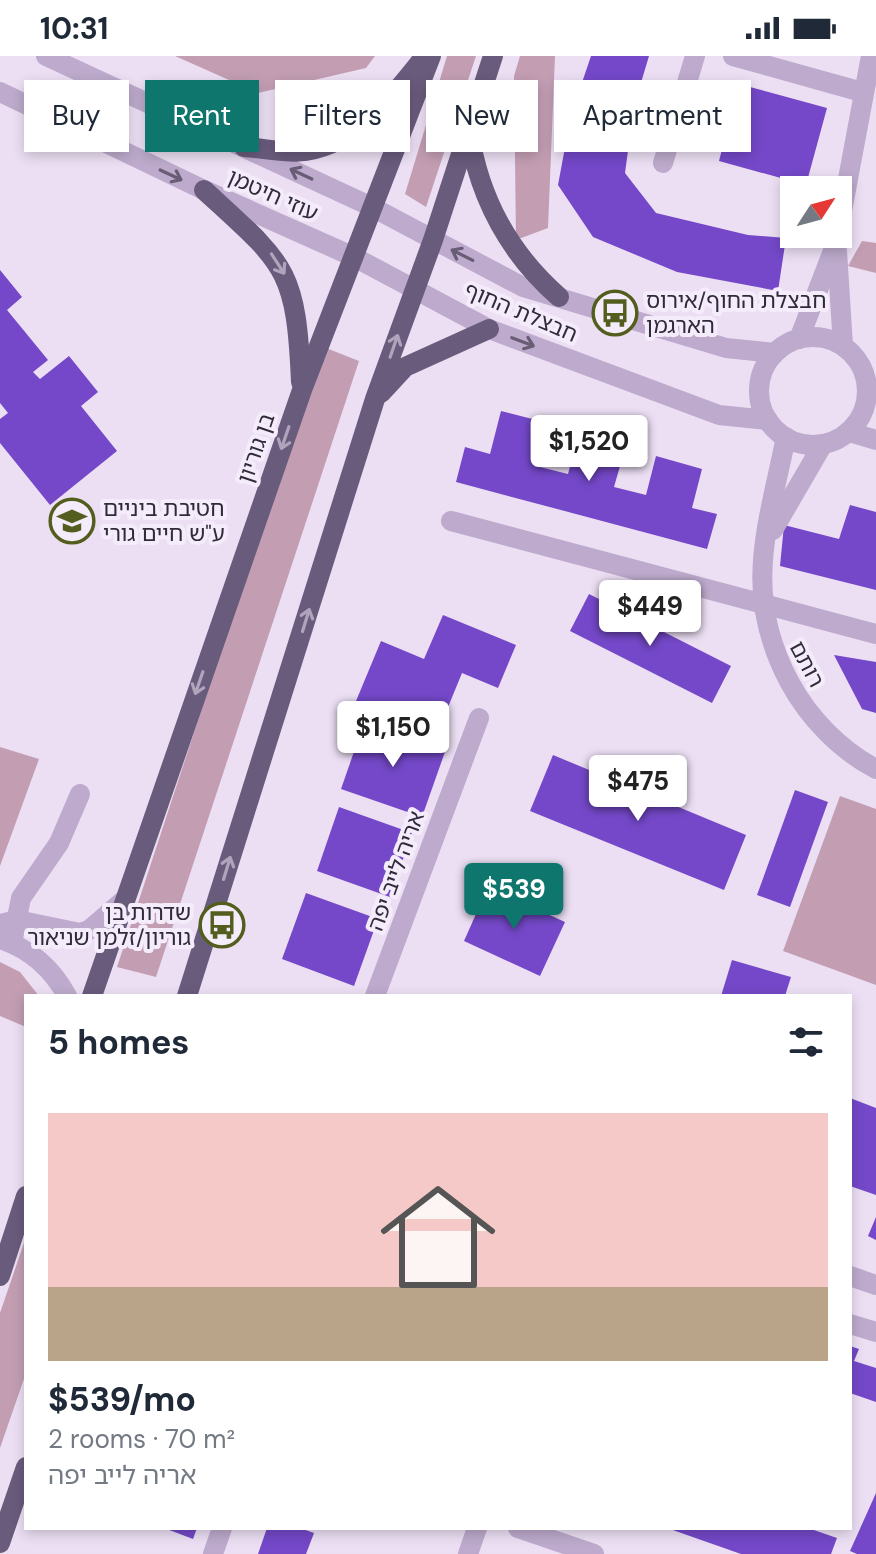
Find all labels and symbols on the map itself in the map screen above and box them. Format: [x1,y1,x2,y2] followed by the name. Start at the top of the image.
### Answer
[223,162,323,228] street label: עוזי חיטמן
[290,166,314,181] one-way arrow
[159,168,183,183] one-way arrow
[780,176,852,248] north arrow
[450,247,474,262] one-way arrow
[270,253,287,275] one-way arrow
[460,275,582,349] street label: חבצלת החוף
[646,286,827,340] place label: חבצלת החוף/אירוס הארגמן
[591,289,639,337] bus stop icon: חבצלת החוף/אירוס הארגמן
[387,334,402,359] one-way arrow
[511,335,536,350] one-way arrow
[231,409,281,487] street label: בן גוריון
[524,415,654,483] pin: $1,520
[277,425,291,449] one-way arrow
[103,494,225,548] place label: חטיבת ביניים ע"ש חיים גורי
[48,497,96,545] school or university icon: חטיבת ביניים ע"ש חיים גורי
[603,580,697,648] pin: $449
[299,608,314,633] one-way arrow
[783,636,831,692] street label: רותם
[191,670,206,695] one-way arrow
[328,701,458,769] pin: $1,150
[591,755,685,823] pin: $475
[361,807,431,935] street label: אריה לייב יפה
[221,856,236,881] one-way arrow
[467,863,561,931] pin: $539
[27,898,191,952] place label: שדרות בן גוריון/זלמן שניאור
[198,901,246,949] bus stop icon: שדרות בן גוריון/זלמן שניאור

